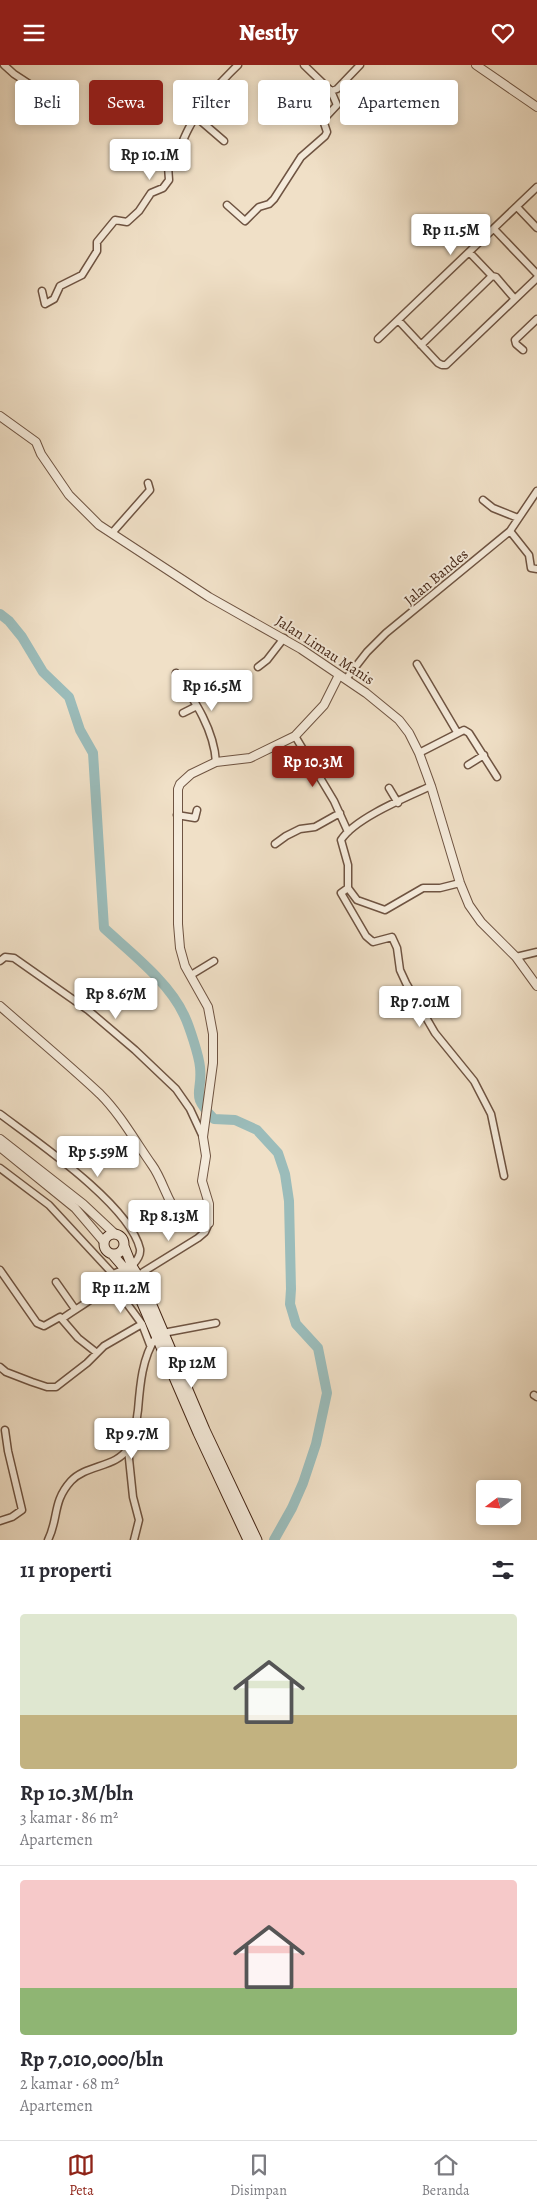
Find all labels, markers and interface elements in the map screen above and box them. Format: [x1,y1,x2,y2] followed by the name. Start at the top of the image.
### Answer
[239,18,298,48] text: Nestly
[20,19,48,47] icon: menu
[489,19,517,47] icon: heart
[15,80,79,125] chip: Beli
[89,80,163,125] chip: Sewa
[173,80,248,125] chip: Filter
[258,80,330,125] chip: Baru
[340,80,458,125] chip: Apartemen
[98,139,202,181] pin: Rp 10.1M
[121,144,179,166] text: Rp 10.1M
[399,213,503,256] pin: Rp 11.5M
[422,219,480,241] text: Rp 11.5M
[400,544,472,610] street label: Jalan Bandes
[272,611,378,689] street label: Jalan Limau Manis
[160,669,264,712] pin: Rp 16.5M
[182,675,242,697] text: Rp 16.5M
[261,745,365,788] pin: Rp 10.3M
[283,751,343,773] text: Rp 10.3M
[64,977,168,1020] pin: Rp 8.67M
[85,983,147,1005] text: Rp 8.67M
[368,985,472,1028] pin: Rp 7.01M
[390,991,450,1013] text: Rp 7.01M
[46,1135,150,1178] pin: Rp 5.59M
[68,1141,128,1163] text: Rp 5.59M
[117,1199,221,1242] pin: Rp 8.13M
[139,1205,199,1227] text: Rp 8.13M
[69,1271,173,1314] pin: Rp 11.2M
[92,1277,150,1299] text: Rp 11.2M
[151,1347,233,1389] pin: Rp 12M
[168,1352,216,1374] text: Rp 12M
[86,1417,178,1460] pin: Rp 9.7M
[105,1423,159,1445] text: Rp 9.7M
[476,1480,521,1525] north arrow
[476,1480,521,1525] map controls
[20,1556,112,1584] text: 11 properti
[489,1556,517,1584] icon: filters
[224,1647,314,1737] icon: home
[20,1779,134,1807] text: Rp 10.3M/bln
[20,1807,118,1829] text: 3 kamar · 86 m²
[20,1829,93,1851] text: Apartemen
[224,1912,314,2002] icon: home
[20,2045,164,2073] text: Rp 7,010,000/bln
[20,2073,119,2095] text: 2 kamar · 68 m²
[20,2095,93,2117] text: Apartemen
[67,2151,95,2200] tab: Peta
[230,2151,287,2200] tab: Disimpan
[422,2151,470,2200] tab: Beranda

